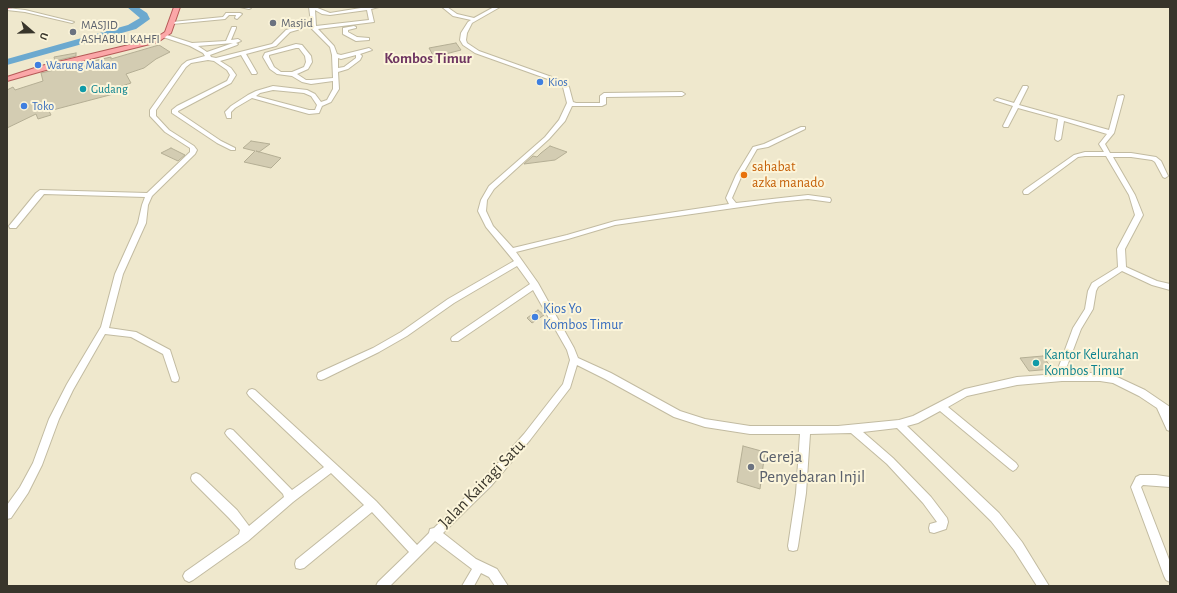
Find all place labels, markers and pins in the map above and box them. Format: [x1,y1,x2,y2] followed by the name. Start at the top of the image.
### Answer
[281,16,313,30] place label: Masjid
[81,18,160,46] place label: MASJID ASHABUL KAHFI
[268,18,278,28] marker: Masjid
[68,27,78,37] marker: MASJID ASHABUL KAHFI
[46,58,117,72] place label: Warung Makan
[33,60,43,70] marker: Warung Makan
[548,75,568,89] place label: Kios
[535,77,545,87] marker: Kios
[91,82,128,96] place label: Gudang
[78,84,88,94] marker: Gudang
[32,99,54,113] place label: Toko
[19,101,29,111] marker: Toko
[752,159,824,192] place label: sahabat azka manado
[739,170,749,180] marker: sahabat azka manado
[543,301,623,334] place label: Kios Yo Kombos Timur
[530,312,540,322] marker: Kios Yo Kombos Timur
[1044,347,1139,380] place label: Kantor Kelurahan Kombos Timur
[1031,358,1041,368] marker: Kantor Kelurahan Kombos Timur
[759,447,865,487] place label: Gereja Penyebaran Injil
[746,462,756,472] marker: Gereja Penyebaran Injil

